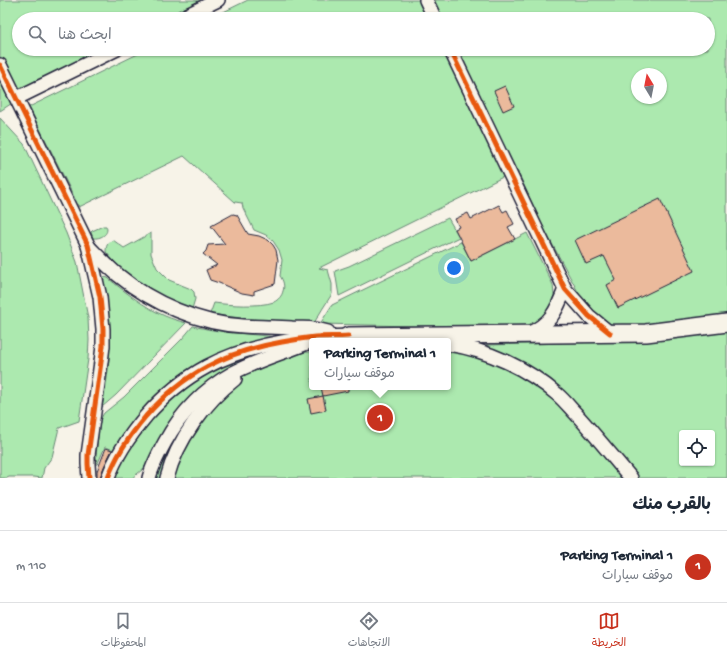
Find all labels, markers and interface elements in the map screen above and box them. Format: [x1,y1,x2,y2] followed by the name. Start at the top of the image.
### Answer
[12,12,715,56] search box
[26,23,48,45] icon: search
[58,27,112,45] text: ابحث هنا
[631,68,667,104] north arrow
[444,258,464,278] your location
[309,338,451,390] popup
[324,345,436,363] text: Parking Terminal 1
[324,367,395,382] text: موقف سيارات
[367,403,393,433] pin: 1
[679,430,715,466] map controls
[679,430,715,466] button: locate
[632,496,711,516] text: بالقرب منك
[561,547,673,565] text: Parking Terminal 1
[16,559,46,574] text: 110 m
[695,559,701,574] text: 1
[602,569,673,584] text: موقف سيارات
[101,610,146,652] tab: المحفوظات
[348,610,390,652] tab: الاتجاهات
[592,610,626,652] tab: الخريطة

